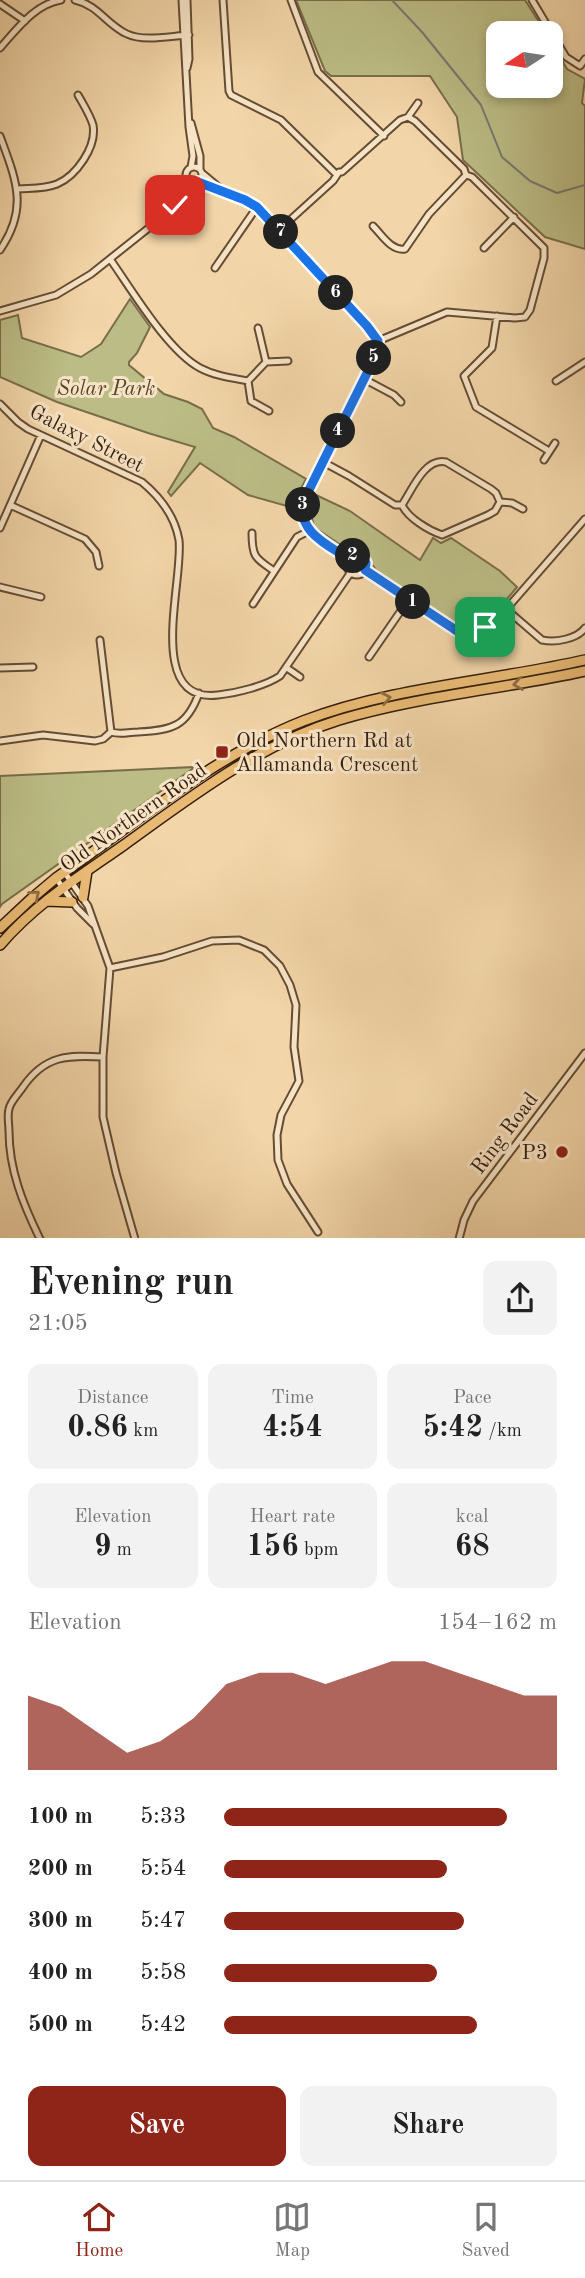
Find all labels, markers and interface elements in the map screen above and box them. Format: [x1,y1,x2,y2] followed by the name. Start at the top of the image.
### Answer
[486,21,564,98] north arrow
[486,21,563,98] map controls
[145,175,205,235] pin
[156,186,194,224] icon: check
[264,215,298,250] pin: 7
[275,222,286,241] text: 7
[318,276,354,310] pin: 6
[330,283,341,302] text: 6
[356,340,392,376] pin: 5
[368,348,379,367] text: 5
[57,379,155,400] park label: Solar Park
[26,402,147,477] street label: Galaxy Street
[320,414,356,448] pin: 4
[332,421,343,440] text: 4
[286,488,320,522] pin: 3
[297,495,308,514] text: 3
[336,538,370,574] pin: 2
[347,546,358,565] text: 2
[396,584,430,620] pin: 1
[407,592,418,611] text: 1
[455,597,515,657] pin
[466,608,504,646] icon: arrive
[512,676,524,691] one-way arrow
[380,691,392,706] one-way arrow
[236,731,418,776] place label: Old Northern Rd at Allamanda Crescent
[214,744,230,760] marker: Old Northern Rd at Allamanda Crescent
[57,760,211,877] street label: Old Northern Road
[27,891,40,903] one-way arrow
[468,1089,543,1179] street label: Ring Road
[522,1143,548,1164] place label: P3
[554,1144,570,1160] marker: P3
[483,1261,557,1335] button: share
[28,1265,234,1303] text: Evening run
[28,1312,88,1335] text: 21:05
[77,1389,149,1408] text: Distance
[271,1389,314,1408] text: Time
[453,1389,491,1408] text: Pace
[67,1413,128,1443] text: 0.86
[262,1413,323,1443] text: 4:54
[422,1413,483,1443] text: 5:42
[128,1422,158,1441] text: km
[483,1422,522,1441] text: /km
[74,1508,151,1527] text: Elevation
[250,1508,335,1527] text: Heart rate
[456,1508,489,1527] text: kcal
[94,1532,111,1562] text: 9
[246,1532,299,1562] text: 156
[455,1532,490,1562] text: 68
[111,1541,132,1560] text: m
[299,1541,339,1560] text: bpm
[28,1611,122,1634] text: Elevation
[438,1611,557,1634] text: 154–162 m
[28,1805,93,1828] text: 100 m
[140,1805,186,1828] text: 5:33
[28,1857,93,1880] text: 200 m
[140,1857,186,1880] text: 5:54
[28,1909,93,1932] text: 300 m
[140,1909,186,1932] text: 5:47
[28,1961,93,1984] text: 400 m
[140,1961,186,1984] text: 5:58
[28,2013,93,2036] text: 500 m
[140,2013,186,2036] text: 5:42
[28,2086,286,2166] button: Save
[300,2086,557,2166] button: Share
[75,2198,123,2263] tab: Home
[273,2198,311,2263] tab: Map
[462,2198,510,2263] tab: Saved

